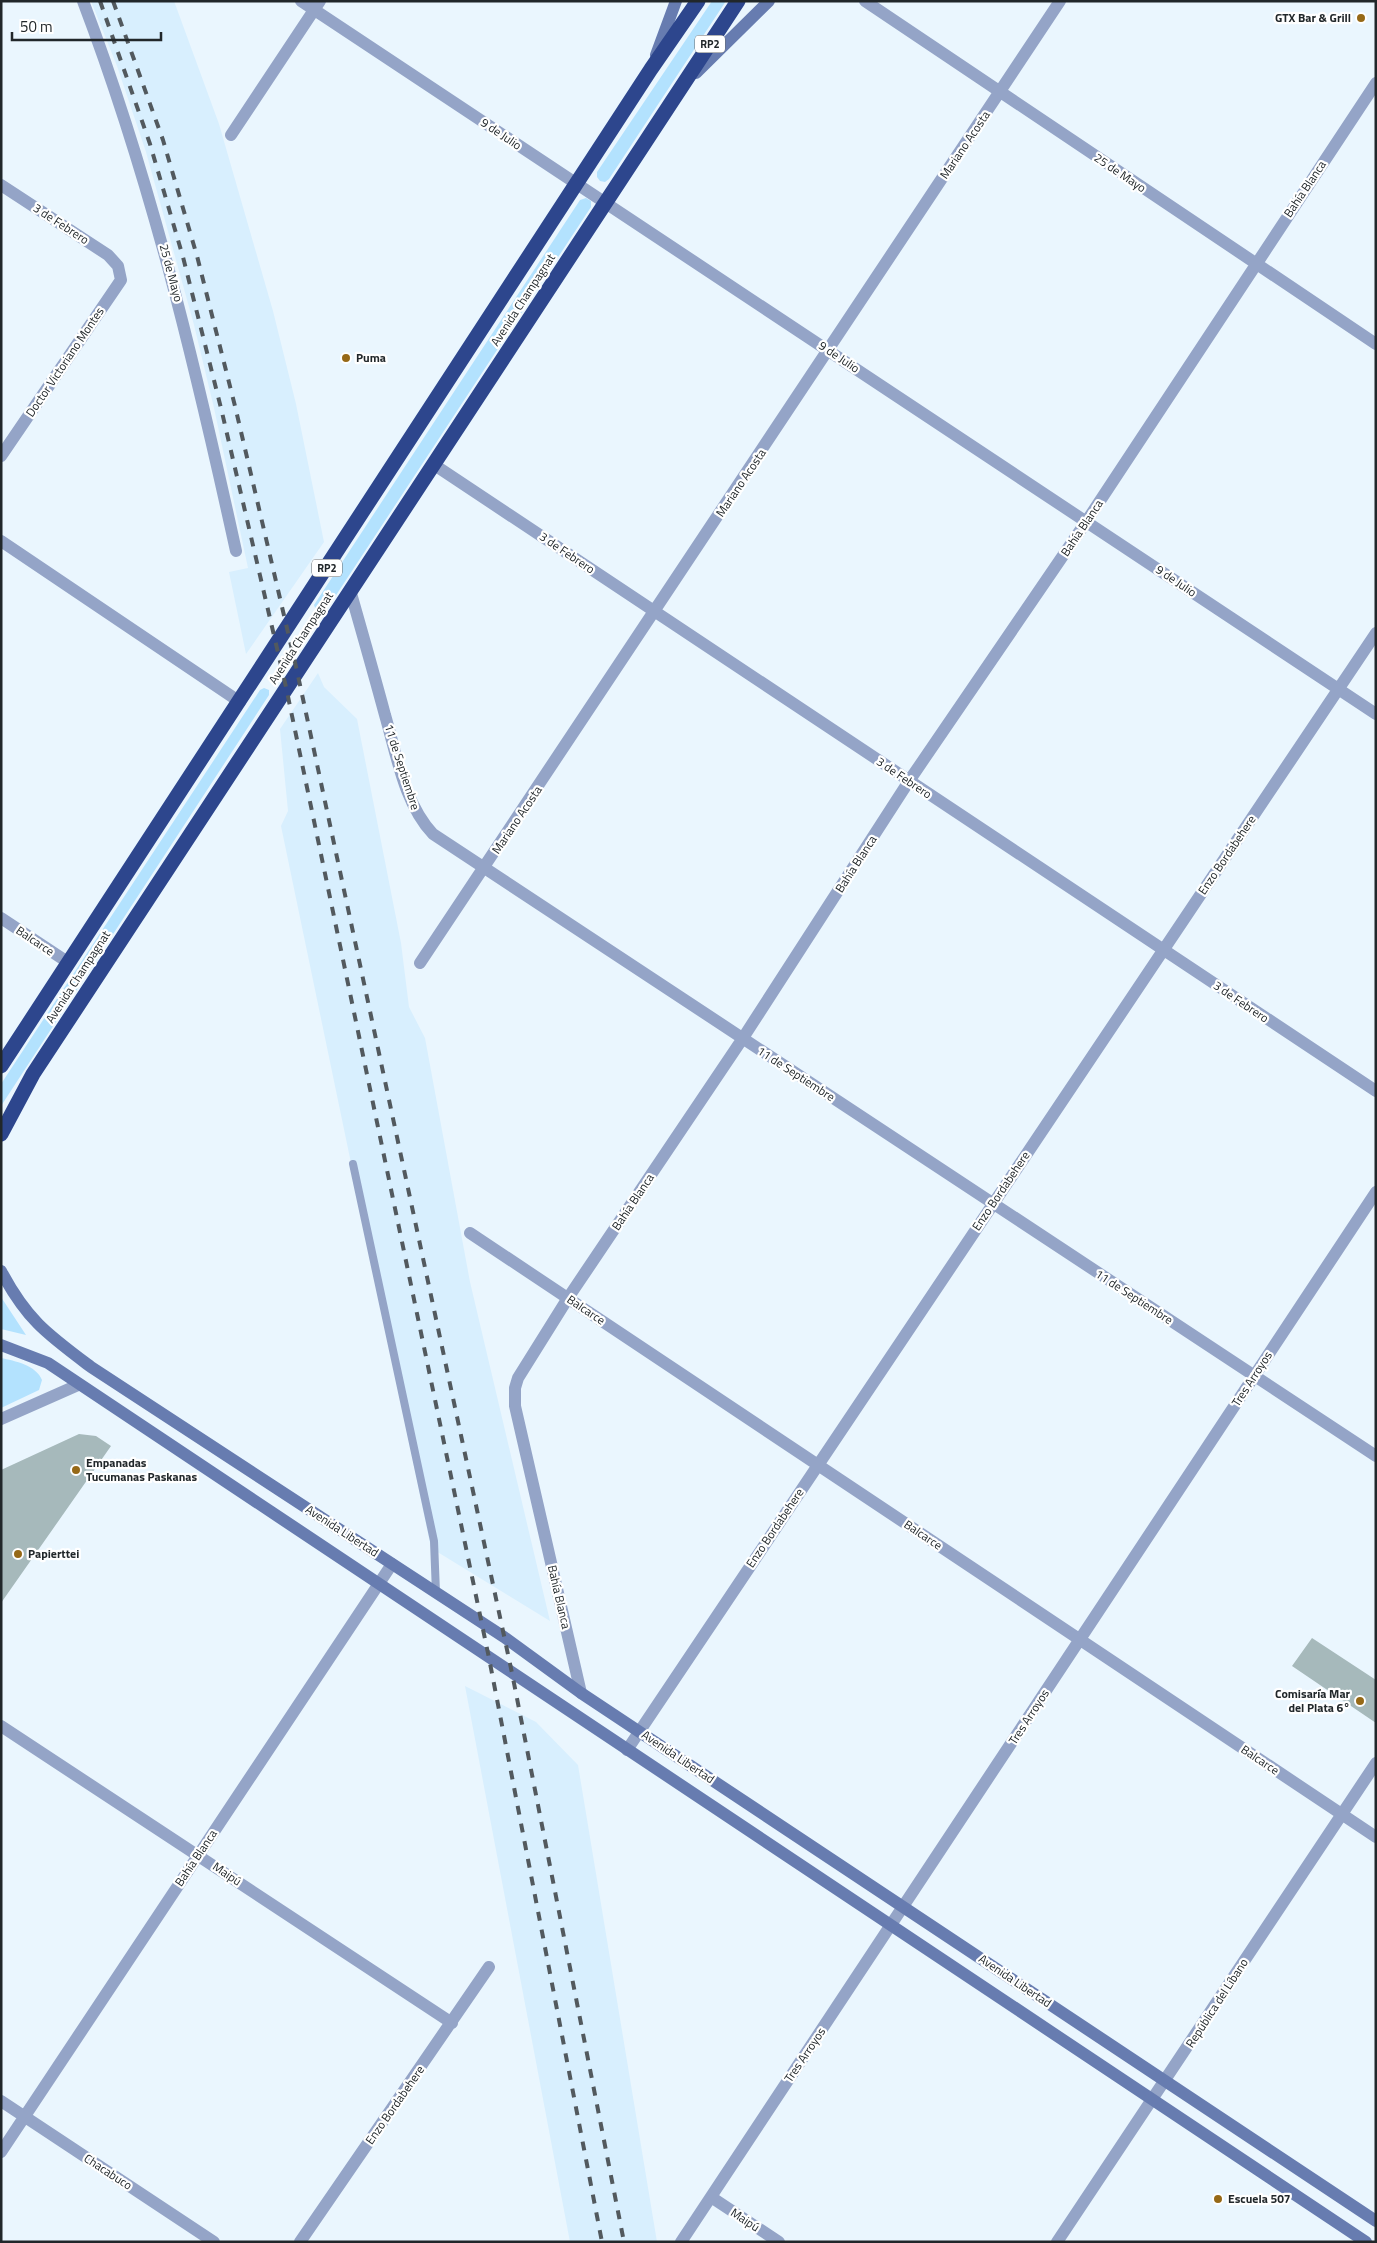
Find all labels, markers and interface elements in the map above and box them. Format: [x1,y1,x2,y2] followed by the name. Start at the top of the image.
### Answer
[1275,8,1351,27] place label: GTX Bar & Grill
[12,10,161,42] scale bar
[1355,12,1367,24] marker: GTX Bar & Grill
[20,15,53,38] text: 50 m
[695,36,725,52] road number: RP2
[935,107,994,183] street label: Mariano Acosta
[477,113,526,154] street label: 9 de Julio
[1090,148,1150,197] street label: 25 de Mayo
[1279,156,1331,221] street label: Bahía Blanca
[30,198,93,249] street label: 3 de Febrero
[155,242,188,304] street label: 25 de Mayo
[485,249,560,350] street label: Avenida Champagnat
[21,303,109,420] street label: Doctor Victoriano Montes
[815,336,864,377] street label: 9 de Julio
[356,348,386,367] place label: Puma
[340,352,352,364] marker: Puma
[711,445,770,521] street label: Mariano Acosta
[1056,495,1108,560] street label: Bahía Blanca
[536,527,599,578] street label: 3 de Febrero
[312,560,342,576] road number: RP2
[1152,560,1201,601] street label: 9 de Julio
[263,587,338,688] street label: Avenida Champagnat
[380,721,425,812] street label: 11 de Septiembre
[873,752,936,803] street label: 3 de Febrero
[487,782,546,858] street label: Mariano Acosta
[1193,811,1260,898] street label: Enzo Bordabehere
[830,831,881,896] street label: Bahía Blanca
[12,921,58,960] street label: Balcarce
[40,926,115,1027] street label: Avenida Champagnat
[1210,976,1273,1027] street label: 3 de Febrero
[754,1041,839,1106] street label: 11 de Septiembre
[967,1147,1034,1234] street label: Enzo Bordabehere
[607,1169,659,1234] street label: Bahía Blanca
[1092,1264,1177,1329] street label: 11 de Septiembre
[563,1290,609,1329] street label: Balcarce
[1227,1347,1277,1410] street label: Tres Arroyos
[86,1453,197,1486] place label: Empanadas Tucumanas Paskanas
[70,1464,82,1476] marker: Empanadas Tucumanas Paskanas
[741,1484,808,1571] street label: Enzo Bordabehere
[302,1500,383,1561] street label: Avenida Libertad
[900,1515,946,1554] street label: Balcarce
[28,1544,79,1563] place label: Papierttei
[12,1548,24,1560] marker: Papierttei
[543,1563,576,1631] street label: Bahía Blanca
[1275,1684,1351,1717] place label: Comisaría Mar del Plata 6°
[1004,1685,1054,1748] street label: Tres Arroyos
[1354,1695,1366,1707] marker: Comisaría Mar del Plata 6°
[638,1725,719,1788] street label: Avenida Libertad
[1237,1740,1283,1779] street label: Balcarce
[170,1825,222,1890] street label: Bahía Blanca
[209,1857,246,1890] street label: Maipú
[975,1949,1056,2012] street label: Avenida Libertad
[1181,1954,1253,2051] street label: República del Líbano
[779,2023,830,2086] street label: Tres Arroyos
[360,2061,429,2148] street label: Enzo Bordabehere
[80,2149,136,2194] street label: Chacabuco
[1228,2189,1291,2208] place label: Escuela 507
[1212,2193,1224,2205] marker: Escuela 507
[727,2203,764,2236] street label: Maipú

